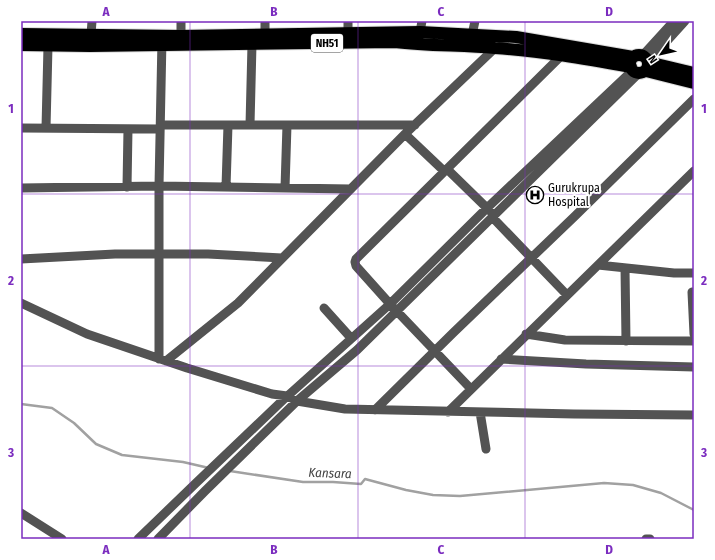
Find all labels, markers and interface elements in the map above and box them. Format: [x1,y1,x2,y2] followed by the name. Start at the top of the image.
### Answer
[101,4,110,19] text: A
[270,4,278,19] text: B
[438,4,445,19] text: C
[605,4,613,19] text: D
[311,34,343,52] road number: NH51
[641,34,681,74] north arrow
[646,53,660,66] text: N
[8,101,14,116] text: 1
[701,101,707,116] text: 1
[548,181,600,209] place label: Gurukrupa Hospital
[525,185,545,205] hospital icon: Gurukrupa Hospital
[7,273,14,288] text: 2
[700,273,707,288] text: 2
[7,445,14,460] text: 3
[700,445,707,460] text: 3
[308,465,352,481] water label: Kansara
[101,542,110,557] text: A
[270,542,278,557] text: B
[438,542,445,557] text: C
[605,542,613,557] text: D

